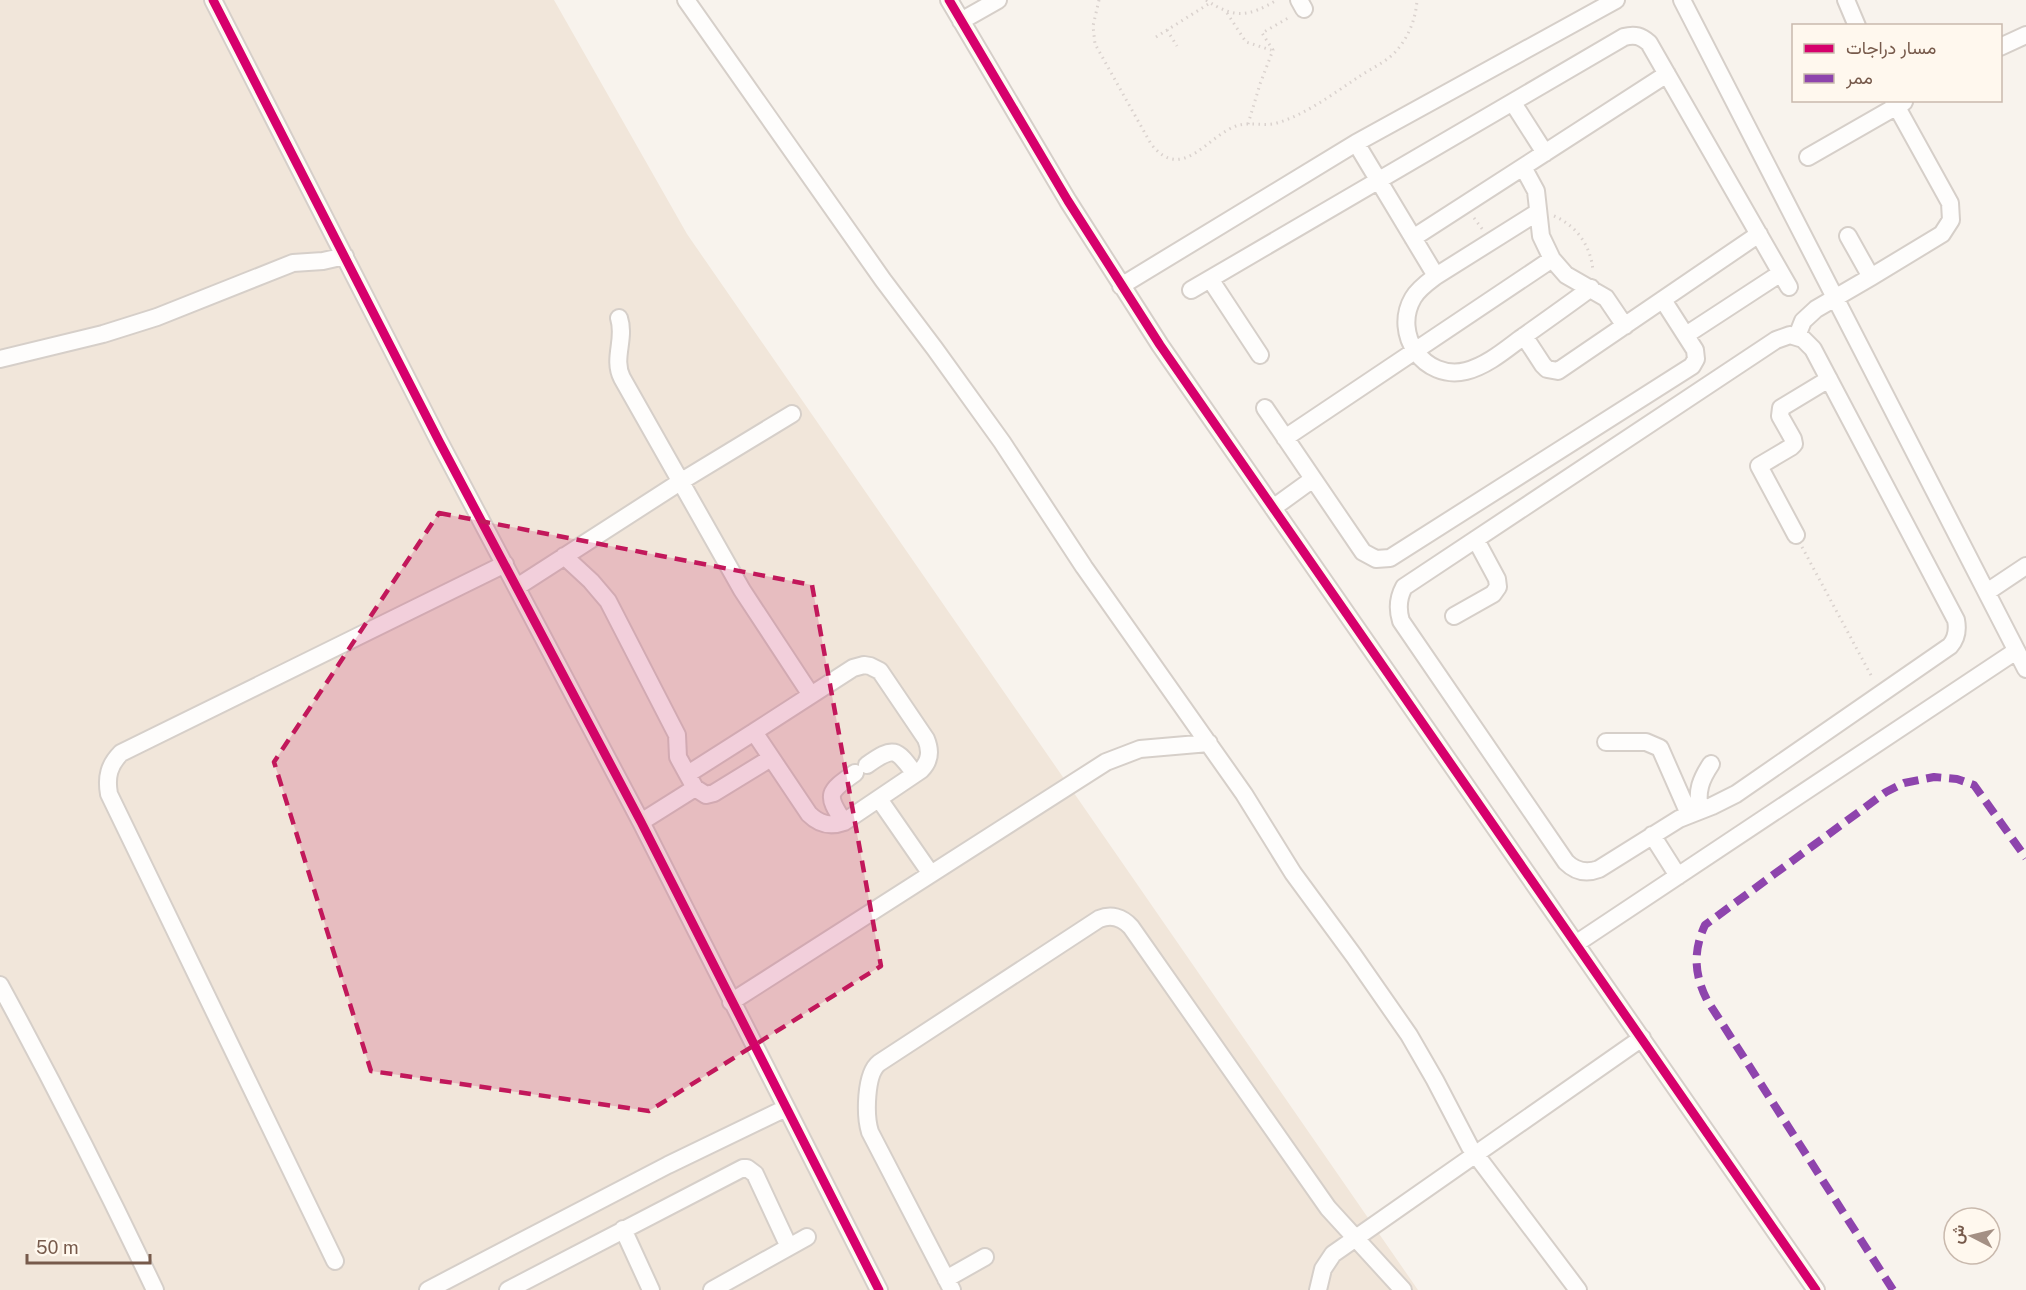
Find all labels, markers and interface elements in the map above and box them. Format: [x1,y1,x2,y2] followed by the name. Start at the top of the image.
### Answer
[1792,24,2002,102] legend
[1846,37,1936,59] text: مسار دراجات
[1845,67,1873,89] text: ممر
[1942,1206,2002,1266] north arrow
[1947,1224,1968,1245] text: ش
[27,1227,150,1265] scale bar
[36,1237,79,1258] text: 50 m

